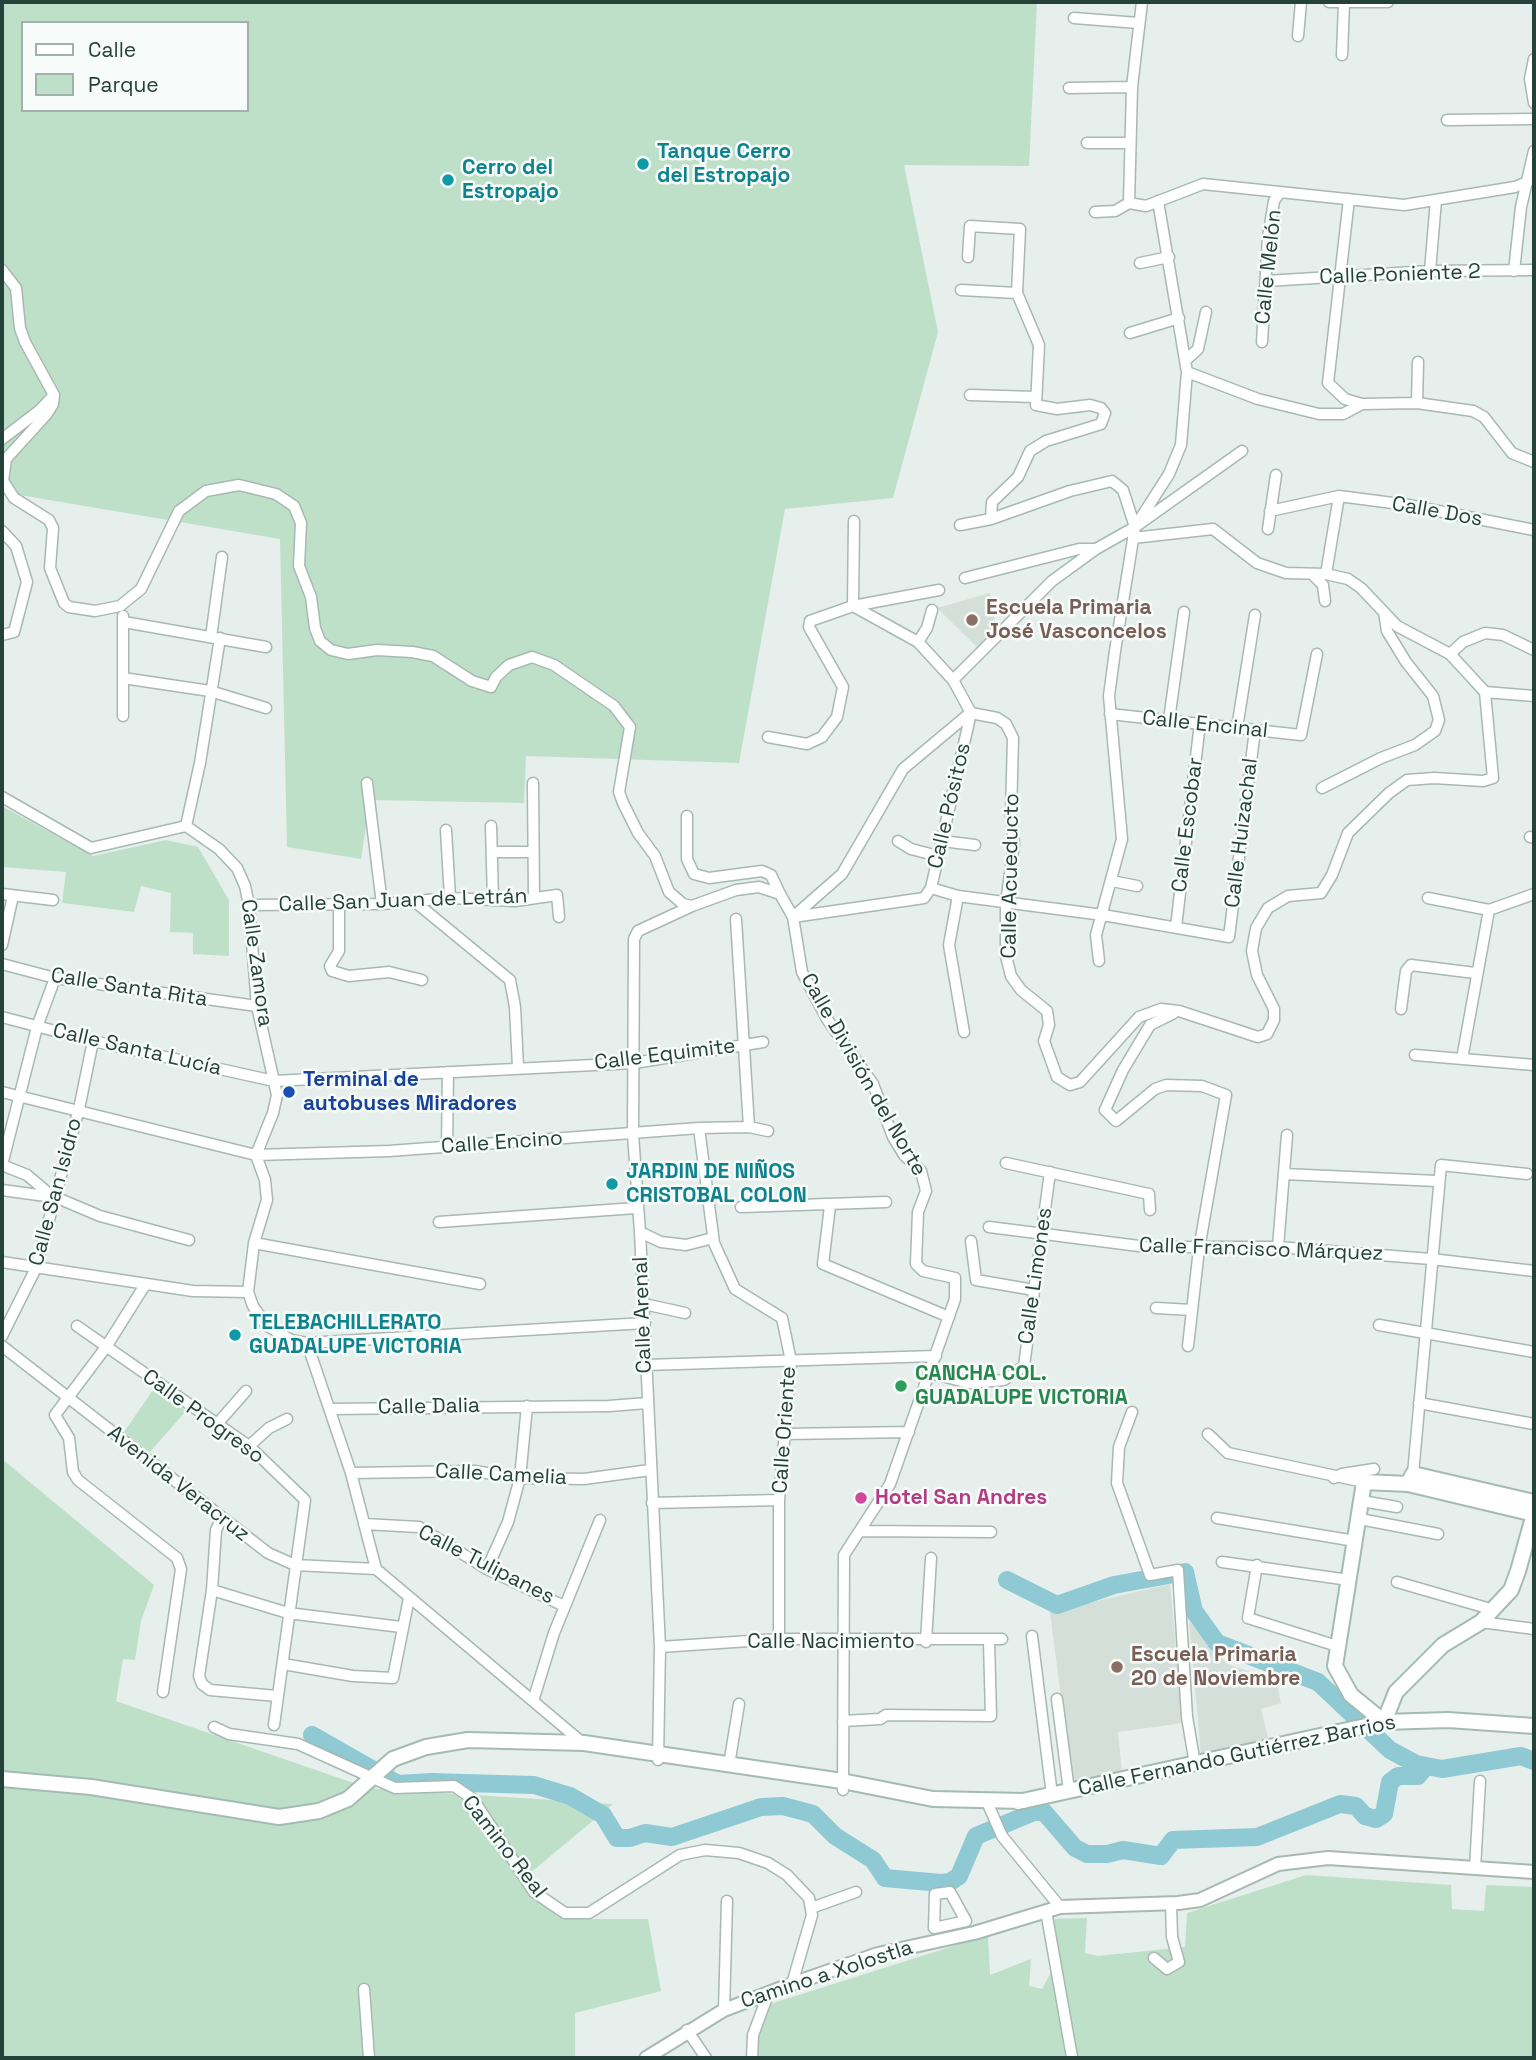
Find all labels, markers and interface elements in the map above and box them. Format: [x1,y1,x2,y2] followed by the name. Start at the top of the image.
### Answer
[21,21,248,112] legend
[88,36,136,63] text: Calle
[88,71,159,98] text: Parque
[657,139,791,189] place label: Tanque Cerro del Estropajo
[462,155,559,205] place label: Cerro del Estropajo
[635,156,651,172] marker: Tanque Cerro del Estropajo
[440,172,456,188] marker: Cerro del Estropajo
[1250,208,1288,326] street label: Calle Melón
[1319,260,1481,290] street label: Calle Poniente 2
[1390,492,1484,532] street label: Calle Dos
[986,595,1167,645] place label: Escuela Primaria José Vasconcelos
[964,612,980,628] marker: Escuela Primaria José Vasconcelos
[1141,706,1269,744] street label: Calle Encinal
[923,741,977,871] street label: Calle Pósitos
[1167,756,1209,894] street label: Calle Escobar
[1220,757,1264,909] street label: Calle Huizachal
[997,793,1025,959] street label: Calle Acueducto
[278,884,528,918] street label: Calle San Juan de Letrán
[235,898,277,1028] street label: Calle Zamora
[49,963,209,1013] street label: Calle Santa Rita
[795,969,931,1181] street label: Calle División del Norte
[50,1018,224,1082] street label: Calle Santa Lucía
[593,1034,737,1076] street label: Calle Equimite
[303,1067,517,1117] place label: Terminal de autobuses Miradores
[281,1084,297,1100] marker: Terminal de autobuses Miradores
[24,1115,88,1269] street label: Calle San Isidro
[440,1126,564,1160] street label: Calle Encino
[626,1159,807,1209] place label: JARDIN DE NIÑOS CRISTOBAL COLON
[604,1176,620,1192] marker: JARDIN DE NIÑOS CRISTOBAL COLON
[1014,1206,1058,1346] street label: Calle Limones
[1138,1233,1384,1267] street label: Calle Francisco Márquez
[628,1256,658,1374] street label: Calle Arenal
[249,1310,462,1360] place label: TELEBACHILLERATO GUADALUPE VICTORIA
[227,1327,243,1343] marker: TELEBACHILLERATO GUADALUPE VICTORIA
[915,1361,1128,1411] place label: CANCHA COL. GUADALUPE VICTORIA
[137,1364,269,1470] street label: Calle Progreso
[768,1366,802,1494] street label: Calle Oriente
[893,1378,909,1394] marker: CANCHA COL. GUADALUPE VICTORIA
[378,1394,480,1420] street label: Calle Dalia
[102,1421,254,1547] street label: Avenida Veracruz
[434,1459,568,1491] street label: Calle Camelia
[875,1485,1047,1511] place label: Hotel San Andres
[853,1490,869,1506] marker: Hotel San Andres
[414,1520,558,1610] street label: Calle Tulipanes
[747,1629,915,1655] street label: Calle Nacimiento
[1131,1642,1300,1692] place label: Escuela Primaria 20 de Noviembre
[1109,1659,1125,1675] marker: Escuela Primaria 20 de Noviembre
[1076,1710,1398,1802] street label: Calle Fernando Gutiérrez Barrios
[456,1791,552,1903] street label: Camino Real
[738,1935,916,2015] street label: Camino a Xolostla

